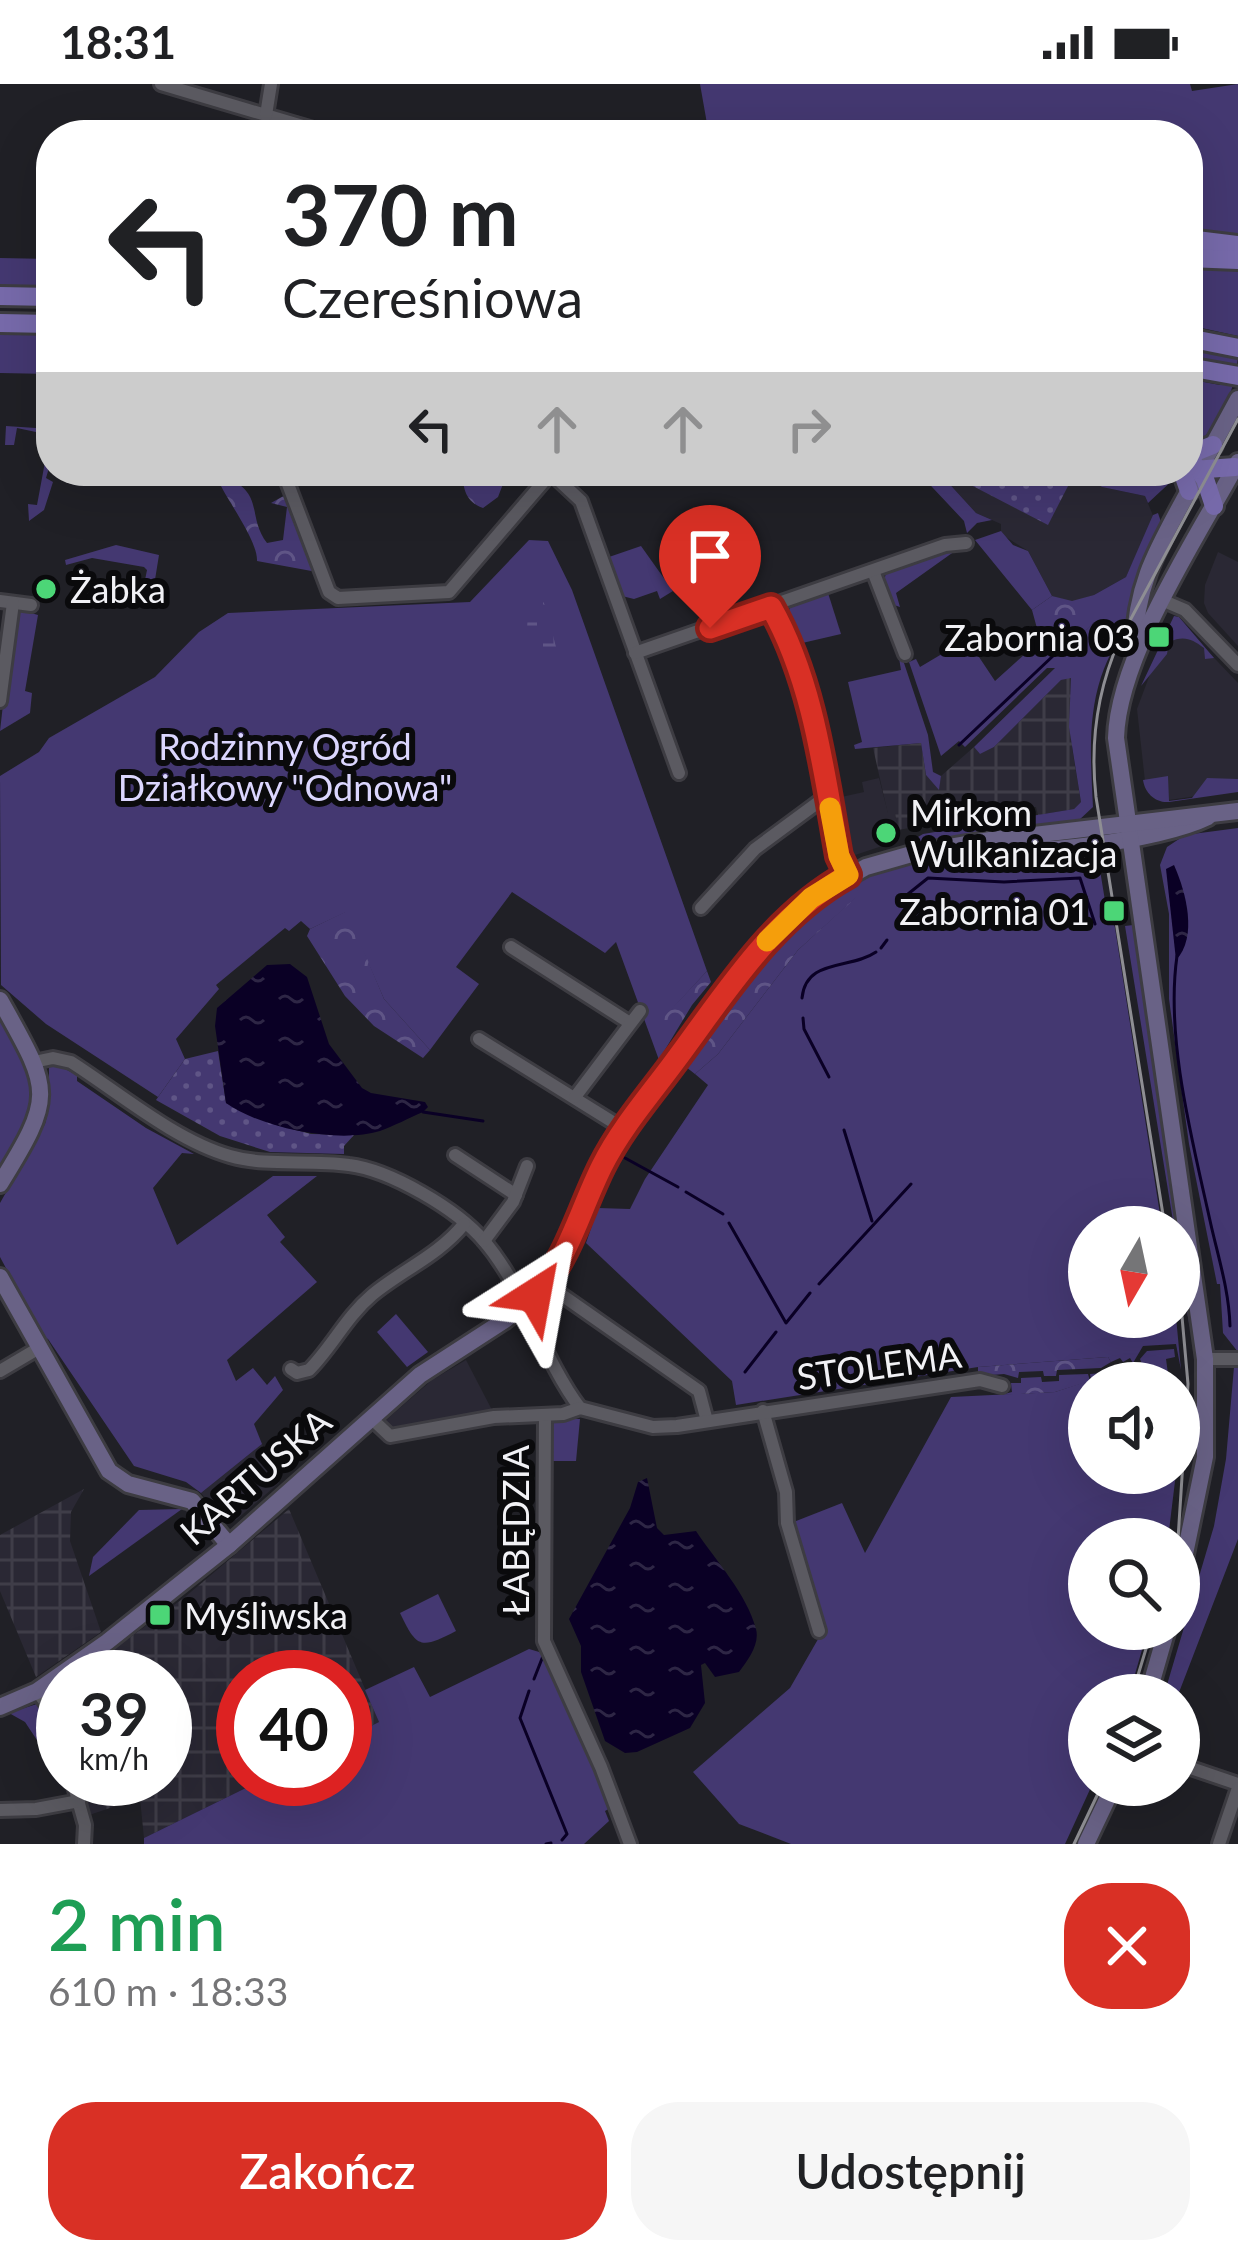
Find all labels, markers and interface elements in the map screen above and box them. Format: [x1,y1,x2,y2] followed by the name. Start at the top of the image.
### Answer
[60,15,176,69] text: 18:31
[282,163,519,264] text: 370 m
[84,168,240,324] icon: left
[282,265,583,330] text: Czereśniowa
[398,396,464,462] icon: left
[524,396,590,462] icon: ahead
[650,396,716,462] icon: ahead
[776,396,842,462] icon: right
[659,505,761,628] pin
[677,523,743,589] icon: arrive
[70,567,166,611] place label: Żabka
[33,576,59,602] marker: Żabka
[944,615,1135,659] place label: Zabornia 03
[1146,624,1172,650] marker: Zabornia 03
[118,724,452,809] park label: Rodzinny Ogród Działkowy "Odnowa"
[910,790,1117,875] place label: Mirkom Wulkanizacja
[873,820,899,846] marker: Mirkom Wulkanizacja
[899,889,1090,933] place label: Zabornia 01
[1101,898,1127,924] marker: Zabornia 01
[1068,1206,1200,1338] north arrow
[1068,1206,1200,1806] map controls
[472,1232,598,1358] position arrow
[794,1332,965,1398] street label: STOLEMA
[1068,1362,1200,1494] button: sound
[171,1398,340,1553] street label: KARTUSKA
[493,1444,537,1615] street label: ŁABĘDZIA
[1068,1518,1200,1650] button: search
[184,1593,348,1637] place label: Myśliwska
[147,1602,173,1628] marker: Myśliwska
[216,1650,372,1806] speed limit sign: 40
[1068,1674,1200,1806] button: layers
[79,1677,149,1749] text: 39
[79,1740,149,1776] text: km/h
[48,1880,226,1966] text: 2 min
[1064,1883,1190,2009] button: close
[48,1968,288,2014] text: 610 m · 18:33
[48,2102,607,2240] button: Zakończ
[631,2102,1190,2240] button: Udostępnij

